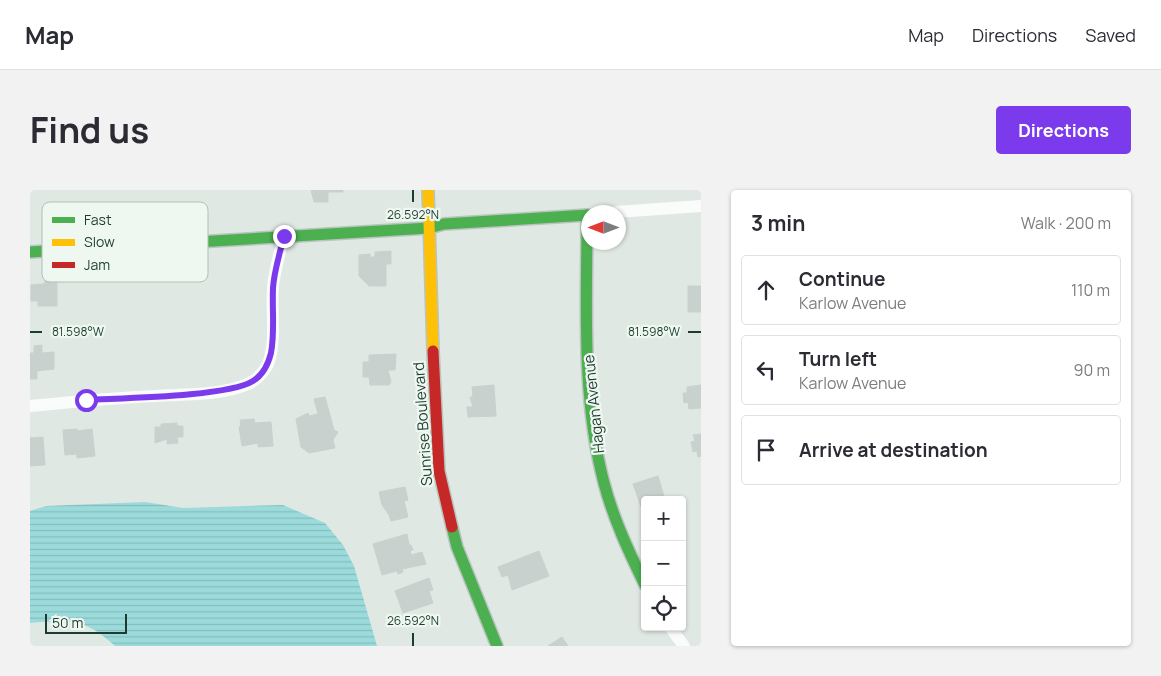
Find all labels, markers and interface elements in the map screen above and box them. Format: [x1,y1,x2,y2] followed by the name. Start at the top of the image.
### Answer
[25,18,74,51] text: Map
[908,23,944,47] text: Map
[972,23,1057,47] text: Directions
[1085,23,1136,47] text: Saved
[30,106,149,154] text: Find us
[996,106,1131,154] button: Directions
[42,202,208,282] legend
[581,205,626,250] north arrow
[387,206,439,223] text: 26.592°N
[751,209,805,237] text: 3 min
[84,210,112,229] text: Fast
[1021,212,1111,234] text: Walk · 200 m
[273,225,296,248] route end
[84,232,115,251] text: Slow
[84,255,110,274] text: Jam
[799,266,885,292] text: Continue
[752,276,780,304] icon: ahead
[1071,279,1110,301] text: 110 m
[799,292,906,314] text: Karlow Avenue
[52,323,105,340] text: 81.598°W
[628,323,681,340] text: 81.598°W
[799,346,877,372] text: Turn left
[578,353,609,454] street label: Hagan Avenue
[752,356,780,384] icon: left
[1074,359,1110,381] text: 90 m
[408,361,437,487] street label: Sunrise Boulevard
[799,372,906,394] text: Karlow Avenue
[75,389,98,412] route start
[752,436,780,464] icon: arrive
[799,437,988,463] text: Arrive at destination
[641,496,686,631] map controls
[641,496,686,541] button: +
[641,541,686,586] button: −
[641,586,686,631] button: locate
[45,611,128,634] scale bar
[387,612,439,629] text: 26.592°N
[52,613,83,632] text: 50 m

